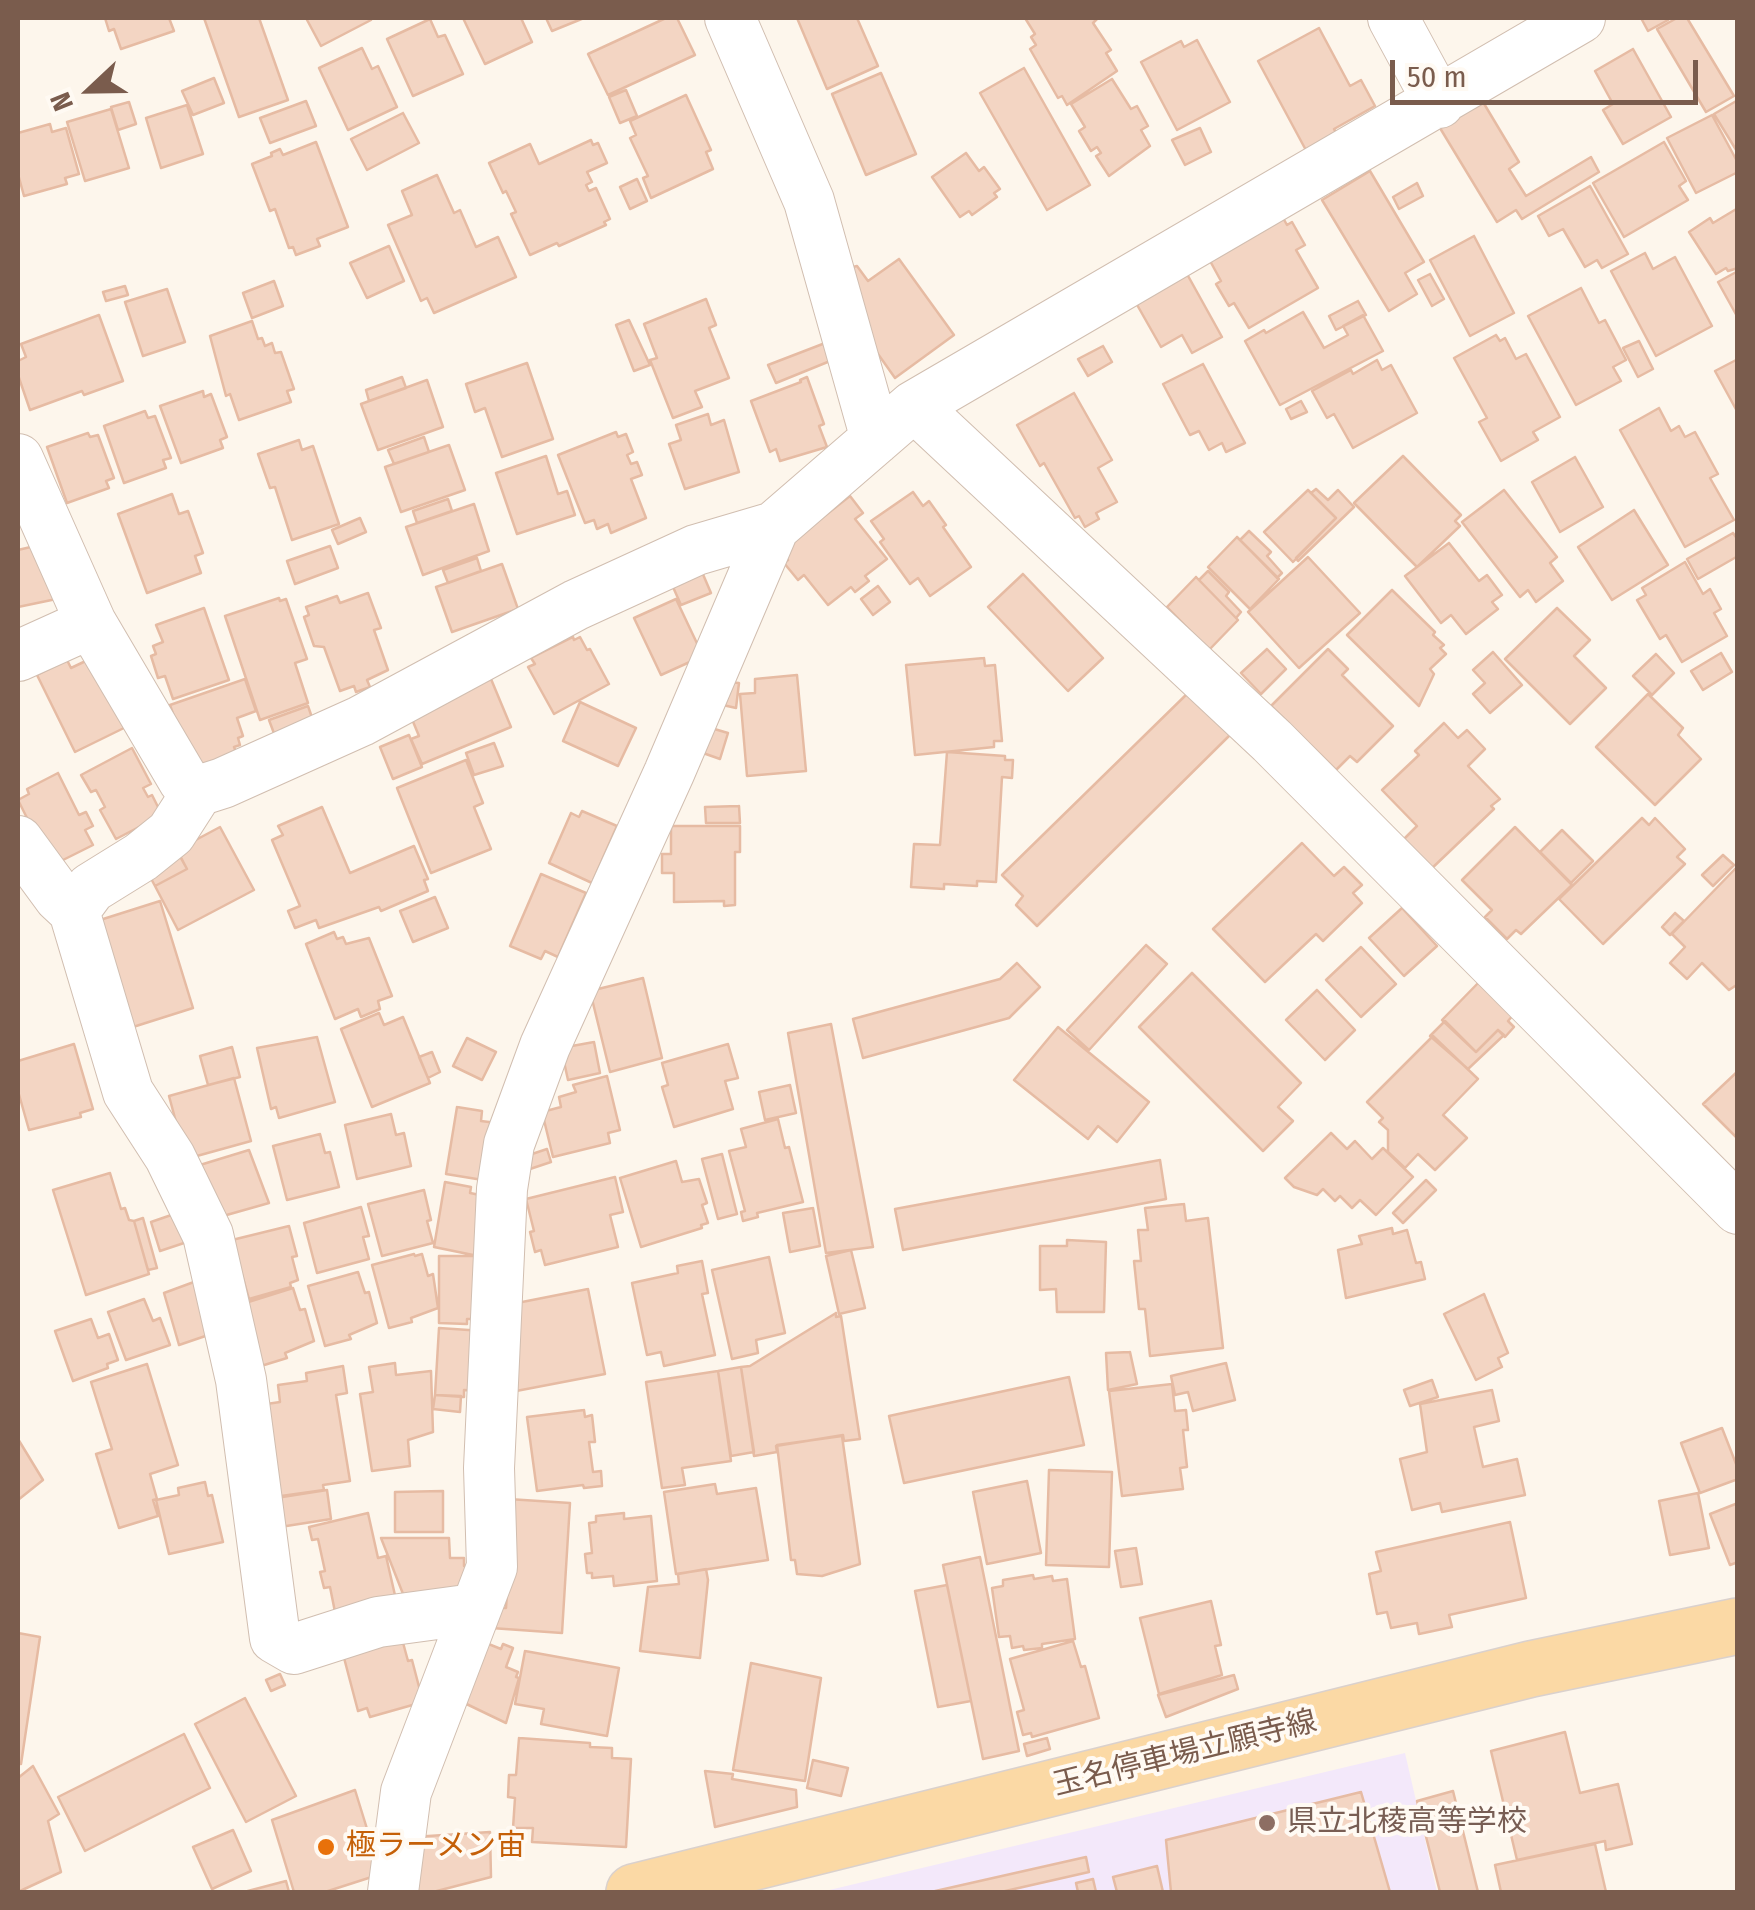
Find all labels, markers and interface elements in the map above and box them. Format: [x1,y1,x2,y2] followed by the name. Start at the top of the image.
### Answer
[40,40,140,140] north arrow
[1395,40,1702,102] scale bar
[1407,59,1467,95] text: 50 m
[43,87,80,115] text: N
[1050,1704,1320,1804] street label: 玉名停車場立願寺線
[1287,1805,1527,1841] place label: 県立北稜高等学校
[1256,1812,1278,1834] marker: 県立北稜高等学校
[346,1829,526,1865] place label: 極ラーメン宙
[315,1836,337,1858] marker: 極ラーメン宙

